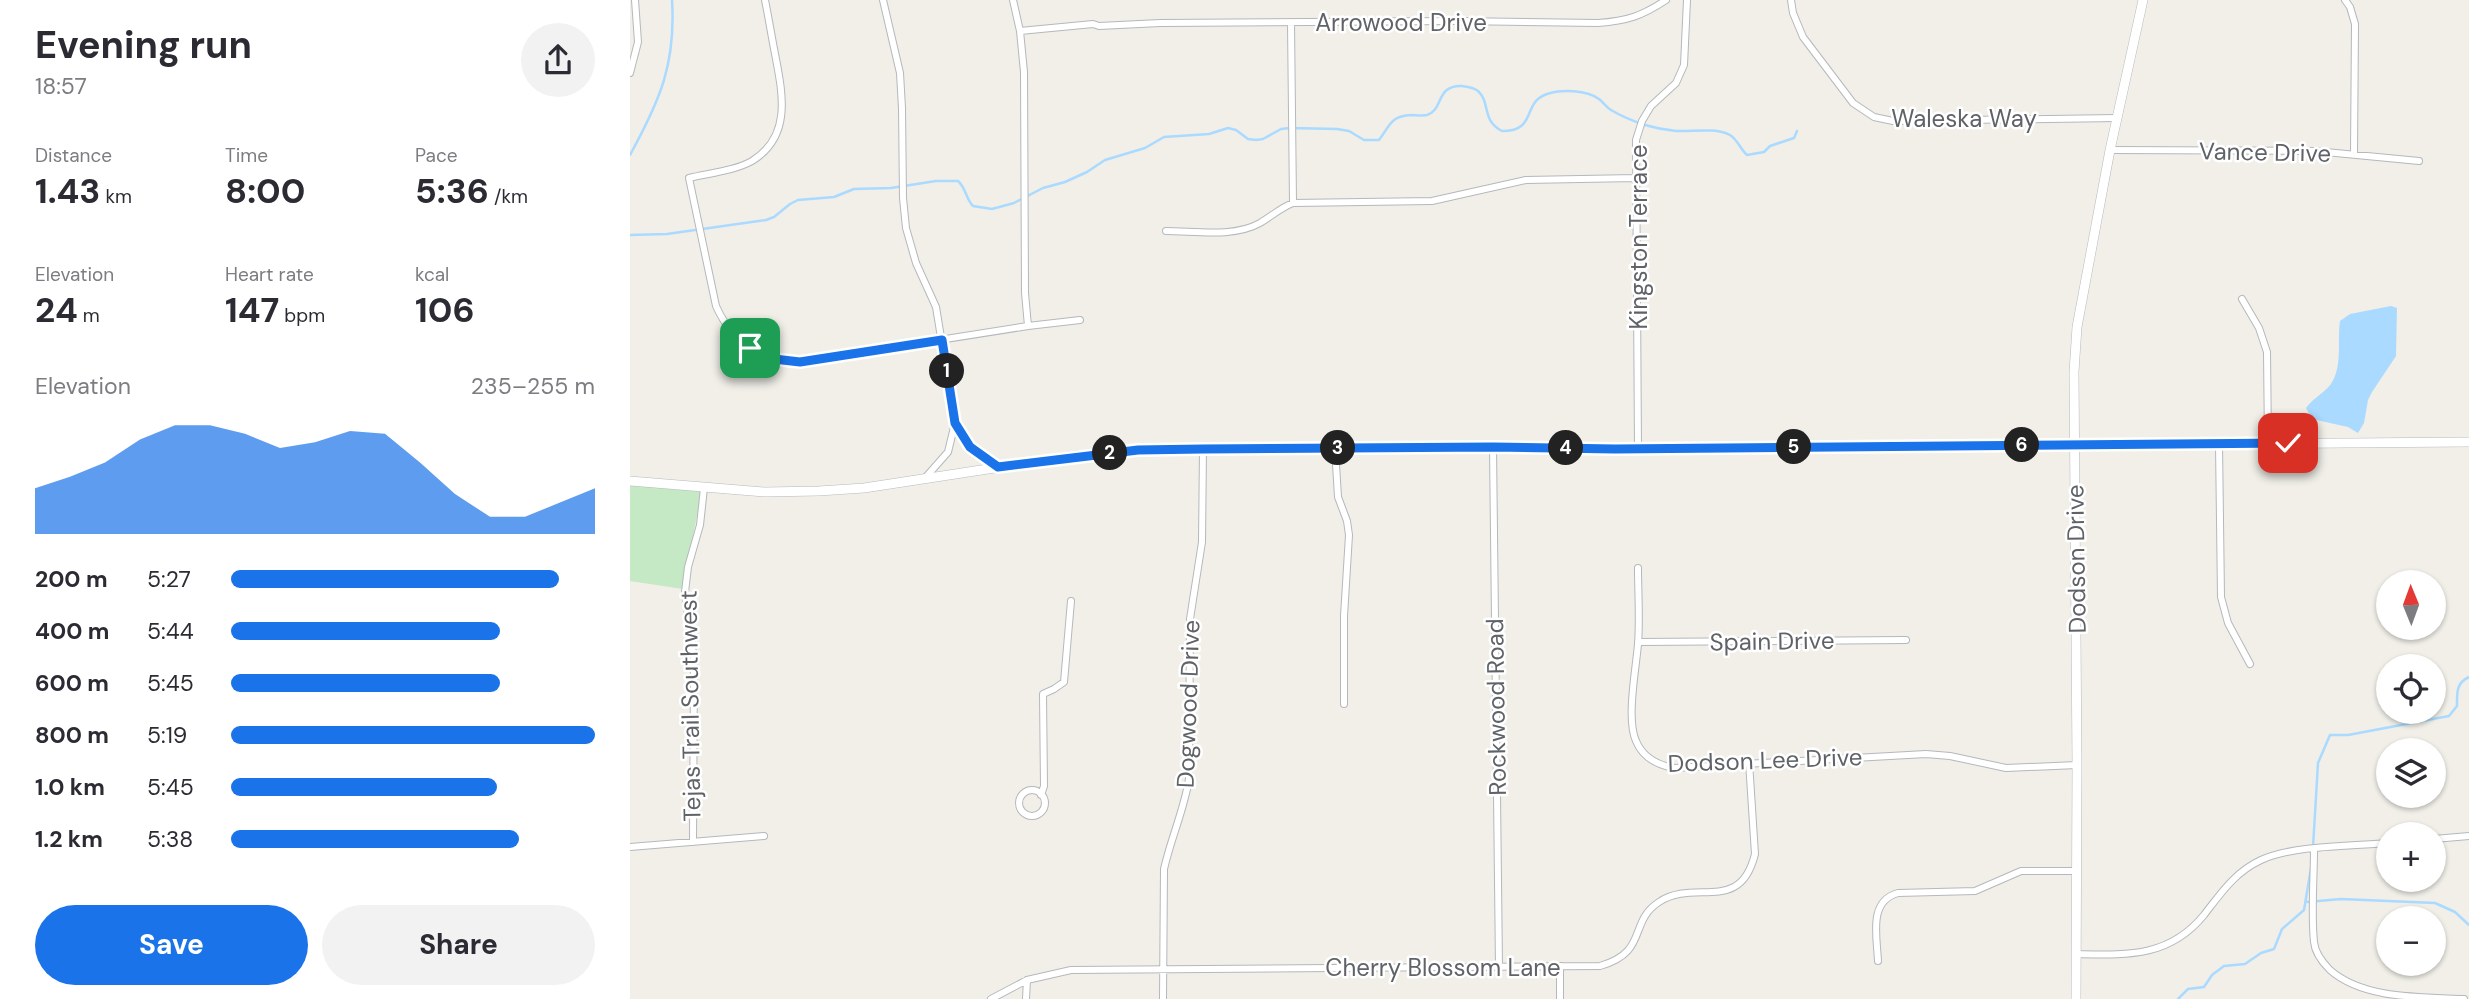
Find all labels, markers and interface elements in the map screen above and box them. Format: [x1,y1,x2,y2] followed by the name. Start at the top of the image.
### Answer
[1315,7,1487,38] street label: Arrowood Drive
[35,20,252,70] text: Evening run
[521,23,595,97] button: share
[35,71,87,101] text: 18:57
[1891,103,2037,134] street label: Waleska Way
[2199,135,2331,169] street label: Vance Drive
[35,143,112,168] text: Distance
[225,143,268,168] text: Time
[415,143,458,168] text: Pace
[1623,144,1654,330] street label: Kingston Terrace
[35,168,100,214] text: 1.43
[225,168,305,214] text: 8:00
[415,168,489,214] text: 5:36
[100,184,132,209] text: km
[489,184,528,209] text: /km
[35,262,114,287] text: Elevation
[225,262,314,287] text: Heart rate
[415,262,449,287] text: kcal
[35,287,78,333] text: 24
[225,287,279,333] text: 147
[415,287,475,333] text: 106
[78,303,100,328] text: m
[279,303,325,328] text: bpm
[720,318,780,378] pin
[731,329,769,367] icon: arrive
[930,354,964,388] pin: 1
[943,358,950,383] text: 1
[35,371,131,401] text: Elevation
[471,371,595,401] text: 235–255 m
[2258,413,2318,473] pin
[2269,424,2307,462] icon: check
[2004,428,2040,462] pin: 6
[1320,430,1356,466] pin: 3
[1548,430,1584,466] pin: 4
[1776,430,1812,464] pin: 5
[2015,432,2028,457] text: 6
[1788,434,1799,459] text: 5
[1092,435,1128,470] pin: 2
[1332,435,1343,460] text: 3
[1559,435,1572,460] text: 4
[1104,440,1115,465] text: 2
[2059,484,2093,634] street label: Dodson Drive
[35,564,108,594] text: 200 m
[147,564,191,594] text: 5:27
[2376,570,2446,640] north arrow
[2376,570,2446,976] map controls
[672,590,708,822] street label: Tejas Trail Southwest
[35,616,109,646] text: 400 m
[147,616,194,646] text: 5:44
[1479,618,1513,796] street label: Rockwood Road
[1170,619,1206,789] street label: Dogwood Drive
[1709,624,1835,658] street label: Spain Drive
[2376,654,2446,724] button: locate
[35,668,109,698] text: 600 m
[147,668,194,698] text: 5:45
[35,720,109,750] text: 800 m
[147,720,187,750] text: 5:19
[2376,738,2446,808] button: layers
[1667,741,1863,779] street label: Dodson Lee Drive
[35,772,105,802] text: 1.0 km
[147,772,194,802] text: 5:45
[2376,822,2446,892] button: +
[35,824,103,854] text: 1.2 km
[147,824,193,854] text: 5:38
[35,905,308,985] button: Save
[322,905,595,985] button: Share
[2376,906,2446,976] button: −
[1325,952,1561,983] street label: Cherry Blossom Lane

